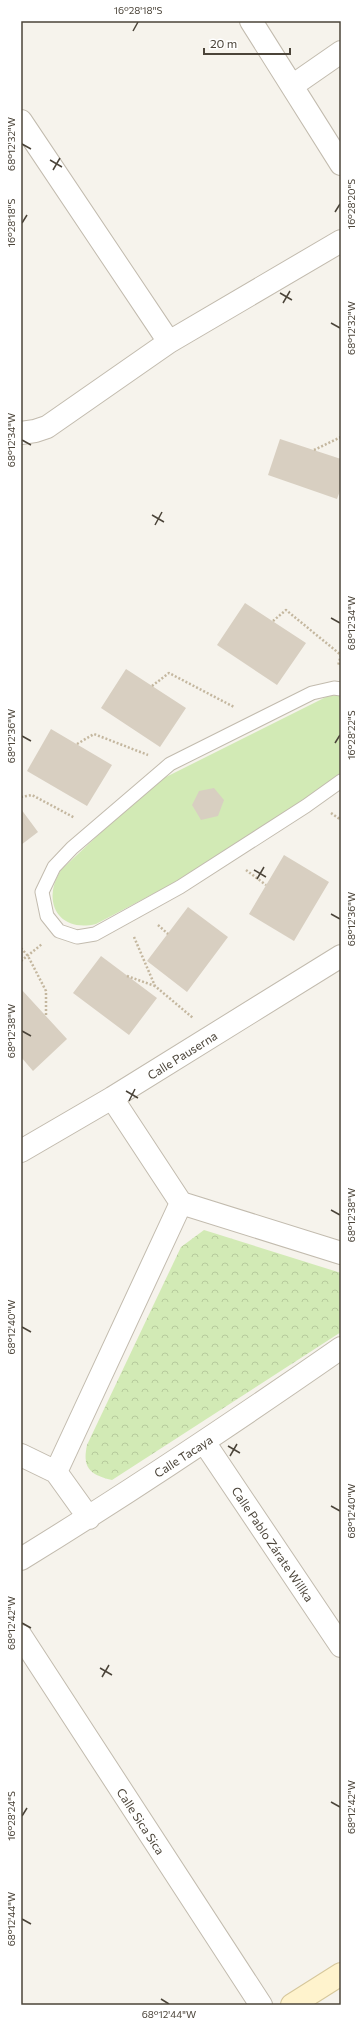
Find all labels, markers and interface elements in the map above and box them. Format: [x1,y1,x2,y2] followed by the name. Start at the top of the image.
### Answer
[114,4,162,16] text: 16°28'18"S
[204,30,290,56] scale bar
[210,36,237,50] text: 20 m
[5,117,17,171] text: 68°12'32"W
[345,179,357,229] text: 16°28'20"S
[5,199,17,247] text: 16°28'18"S
[345,301,357,355] text: 68°12'32"W
[5,413,17,467] text: 68°12'34"W
[345,596,357,650] text: 68°12'34"W
[5,709,17,763] text: 68°12'36"W
[345,710,357,760] text: 16°28'22"S
[345,892,357,946] text: 68°12'36"W
[5,1004,17,1058] text: 68°12'38"W
[145,1028,219,1082] street label: Calle Pauserna
[345,1188,357,1242] text: 68°12'38"W
[5,1299,17,1355] text: 68°12'40"W
[151,1432,215,1480] street label: Calle Tacaya
[345,1483,357,1539] text: 68°12'40"W
[229,1484,317,1604] street label: Calle Pablo Zárate Willka
[5,1596,17,1650] text: 68°12'42"W
[345,1780,357,1834] text: 68°12'42"W
[114,1785,168,1857] street label: Calle Sica Sica
[5,1791,17,1841] text: 16°28'24"S
[5,1892,17,1946] text: 68°12'44"W
[142,2008,196,2020] text: 68°12'44"W

